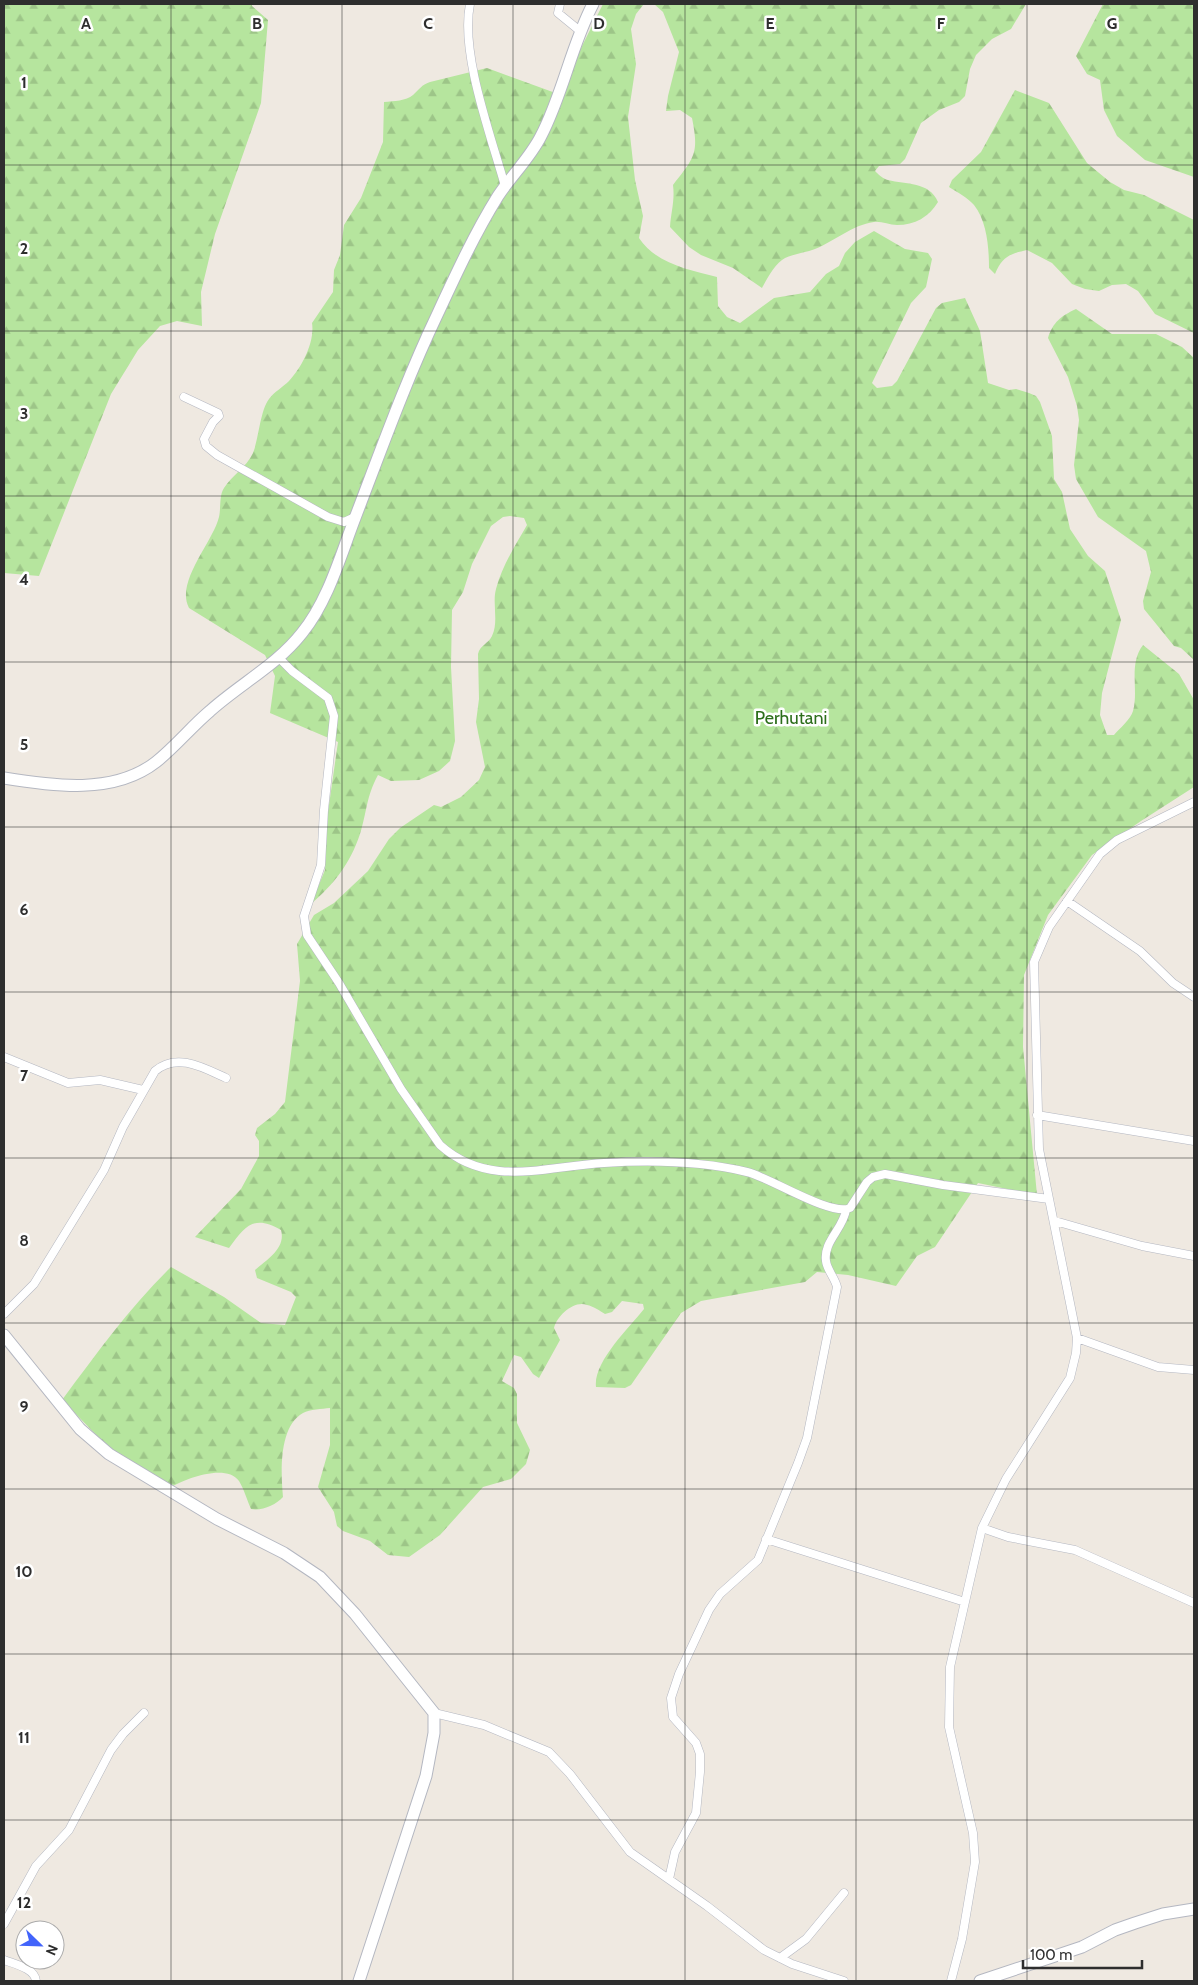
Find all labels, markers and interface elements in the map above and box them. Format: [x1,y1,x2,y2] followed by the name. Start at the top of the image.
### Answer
[81,14,91,33] text: A
[252,14,262,33] text: B
[423,14,433,33] text: C
[593,14,605,33] text: D
[765,14,775,33] text: E
[937,14,946,33] text: F
[1107,14,1117,33] text: G
[21,73,27,92] text: 1
[20,239,28,258] text: 2
[20,404,28,423] text: 3
[19,570,29,589] text: 4
[755,707,827,729] park label: Perhutani
[20,735,28,754] text: 5
[20,900,29,919] text: 6
[20,1066,29,1085] text: 7
[19,1231,29,1250] text: 8
[20,1397,29,1416] text: 9
[15,1562,33,1581] text: 10
[18,1728,30,1747] text: 11
[17,1893,31,1912] text: 12
[15,1920,65,1970] north arrow
[1023,1938,1142,1970] scale bar
[42,1942,62,1958] text: N
[1030,1946,1072,1964] text: 100 m

